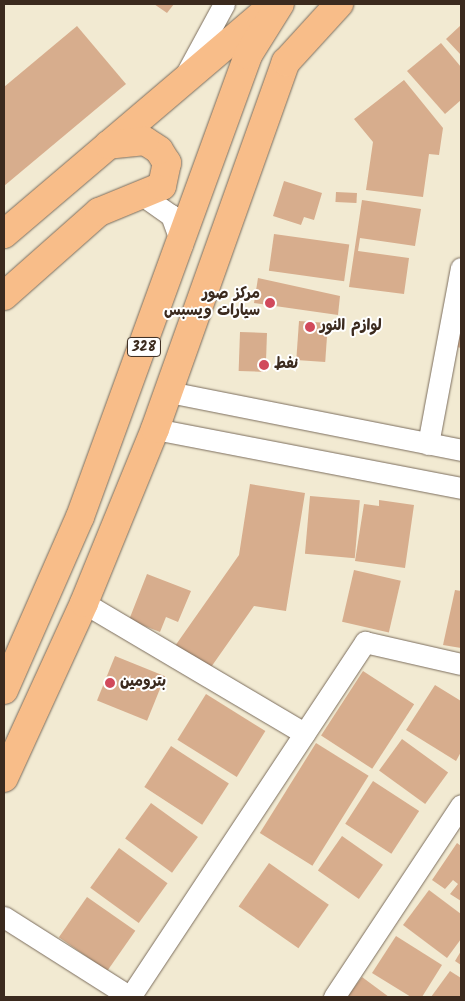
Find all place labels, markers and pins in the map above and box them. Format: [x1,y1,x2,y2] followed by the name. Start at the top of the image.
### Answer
[164,285,260,320] place label: مركز صور سيارات ويسبس
[264,297,276,309] marker: مركز صور سيارات ويسبس
[320,318,382,336] place label: لوازم النور
[304,321,316,333] marker: لوازم النور
[274,356,298,374] place label: نفط
[258,359,270,371] marker: نفط
[120,674,166,692] place label: بترومين
[104,677,116,689] marker: بترومين

